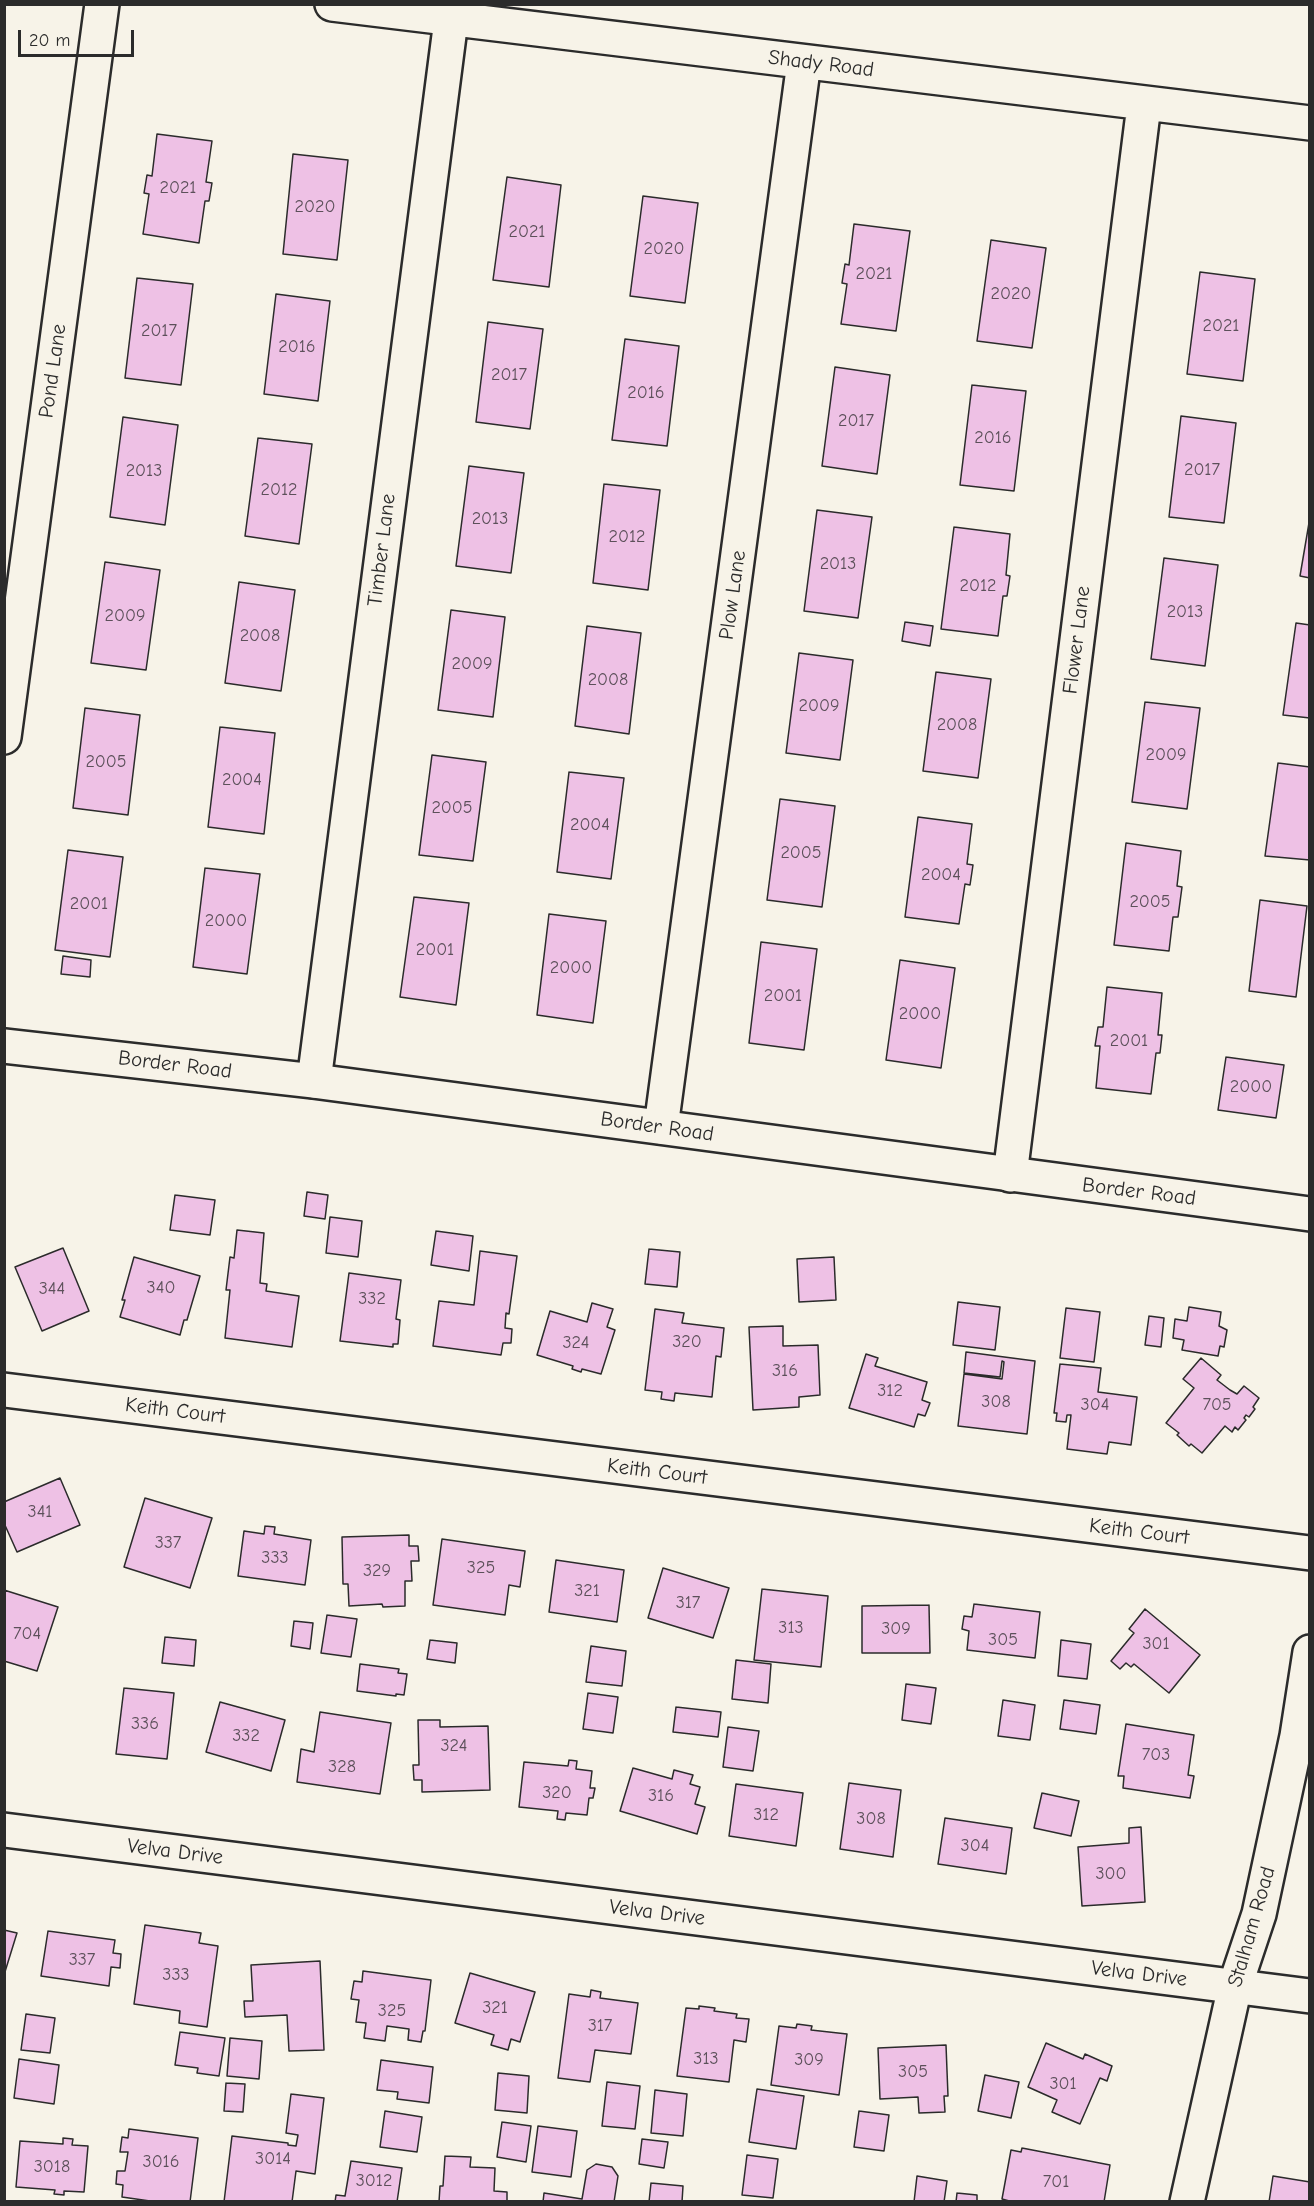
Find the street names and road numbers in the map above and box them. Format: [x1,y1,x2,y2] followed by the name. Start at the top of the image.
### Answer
[767,45,875,83] street label: Shady Road
[34,322,72,420] street label: Pond Lane
[363,492,401,608] street label: Timber Lane
[714,549,752,641] street label: Plow Lane
[1058,584,1096,696] street label: Flower Lane
[117,1046,233,1084] street label: Border Road
[599,1107,715,1147] street label: Border Road
[1081,1173,1197,1211] street label: Border Road
[124,1392,226,1430] street label: Keith Court
[606,1453,708,1491] street label: Keith Court
[1088,1513,1190,1551] street label: Keith Court
[126,1834,224,1870] street label: Velva Drive
[1223,1864,1281,1990] street label: Stalham Road
[608,1895,706,1931] street label: Velva Drive
[1090,1956,1188,1992] street label: Velva Drive

